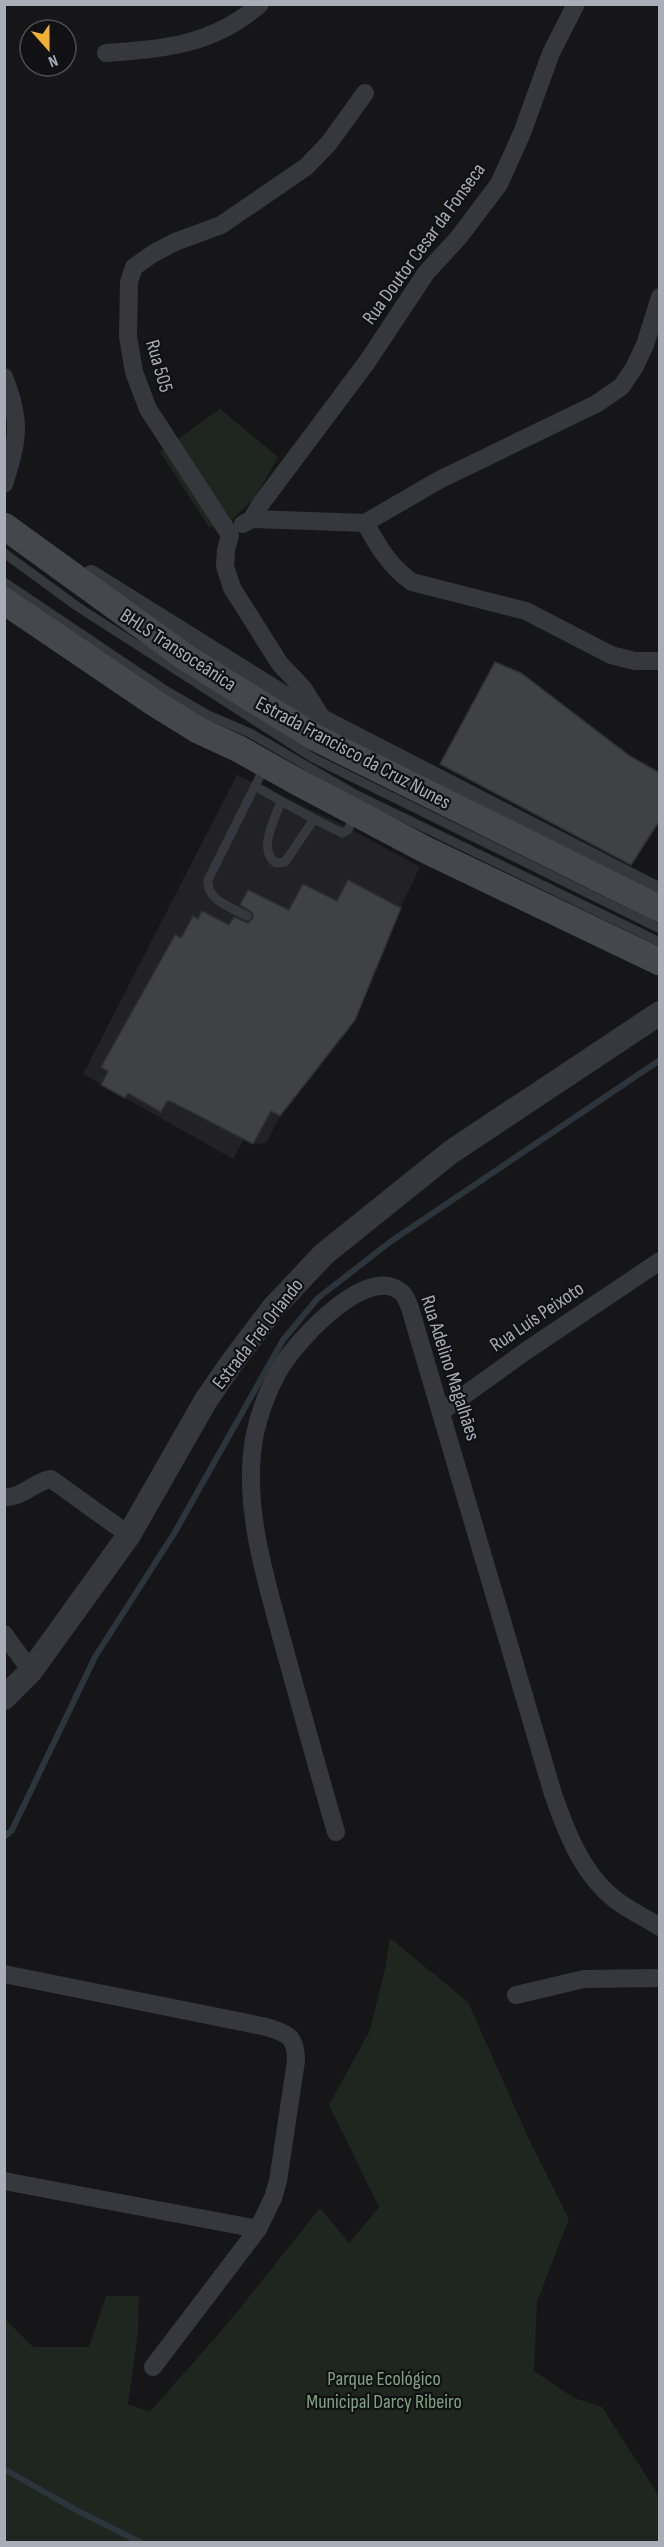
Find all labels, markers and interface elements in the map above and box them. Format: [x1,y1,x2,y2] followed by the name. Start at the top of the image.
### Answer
[18,18,78,78] north arrow
[45,50,60,71] text: N
[357,159,491,329] street label: Rua Doutor Cesar da Fonseca
[140,337,178,395] street label: Rua 505
[116,604,240,696] street label: BHLS Transoceânica
[252,691,454,815] street label: Estrada Francisco da Cruz Nunes
[207,1274,309,1394] street label: Estrada Frei Orlando
[485,1277,589,1357] street label: Rua Luís Peixoto
[415,1292,485,1444] street label: Rua Adelino Magalhães
[306,2367,462,2414] park label: Parque Ecológico Municipal Darcy Ribeiro

